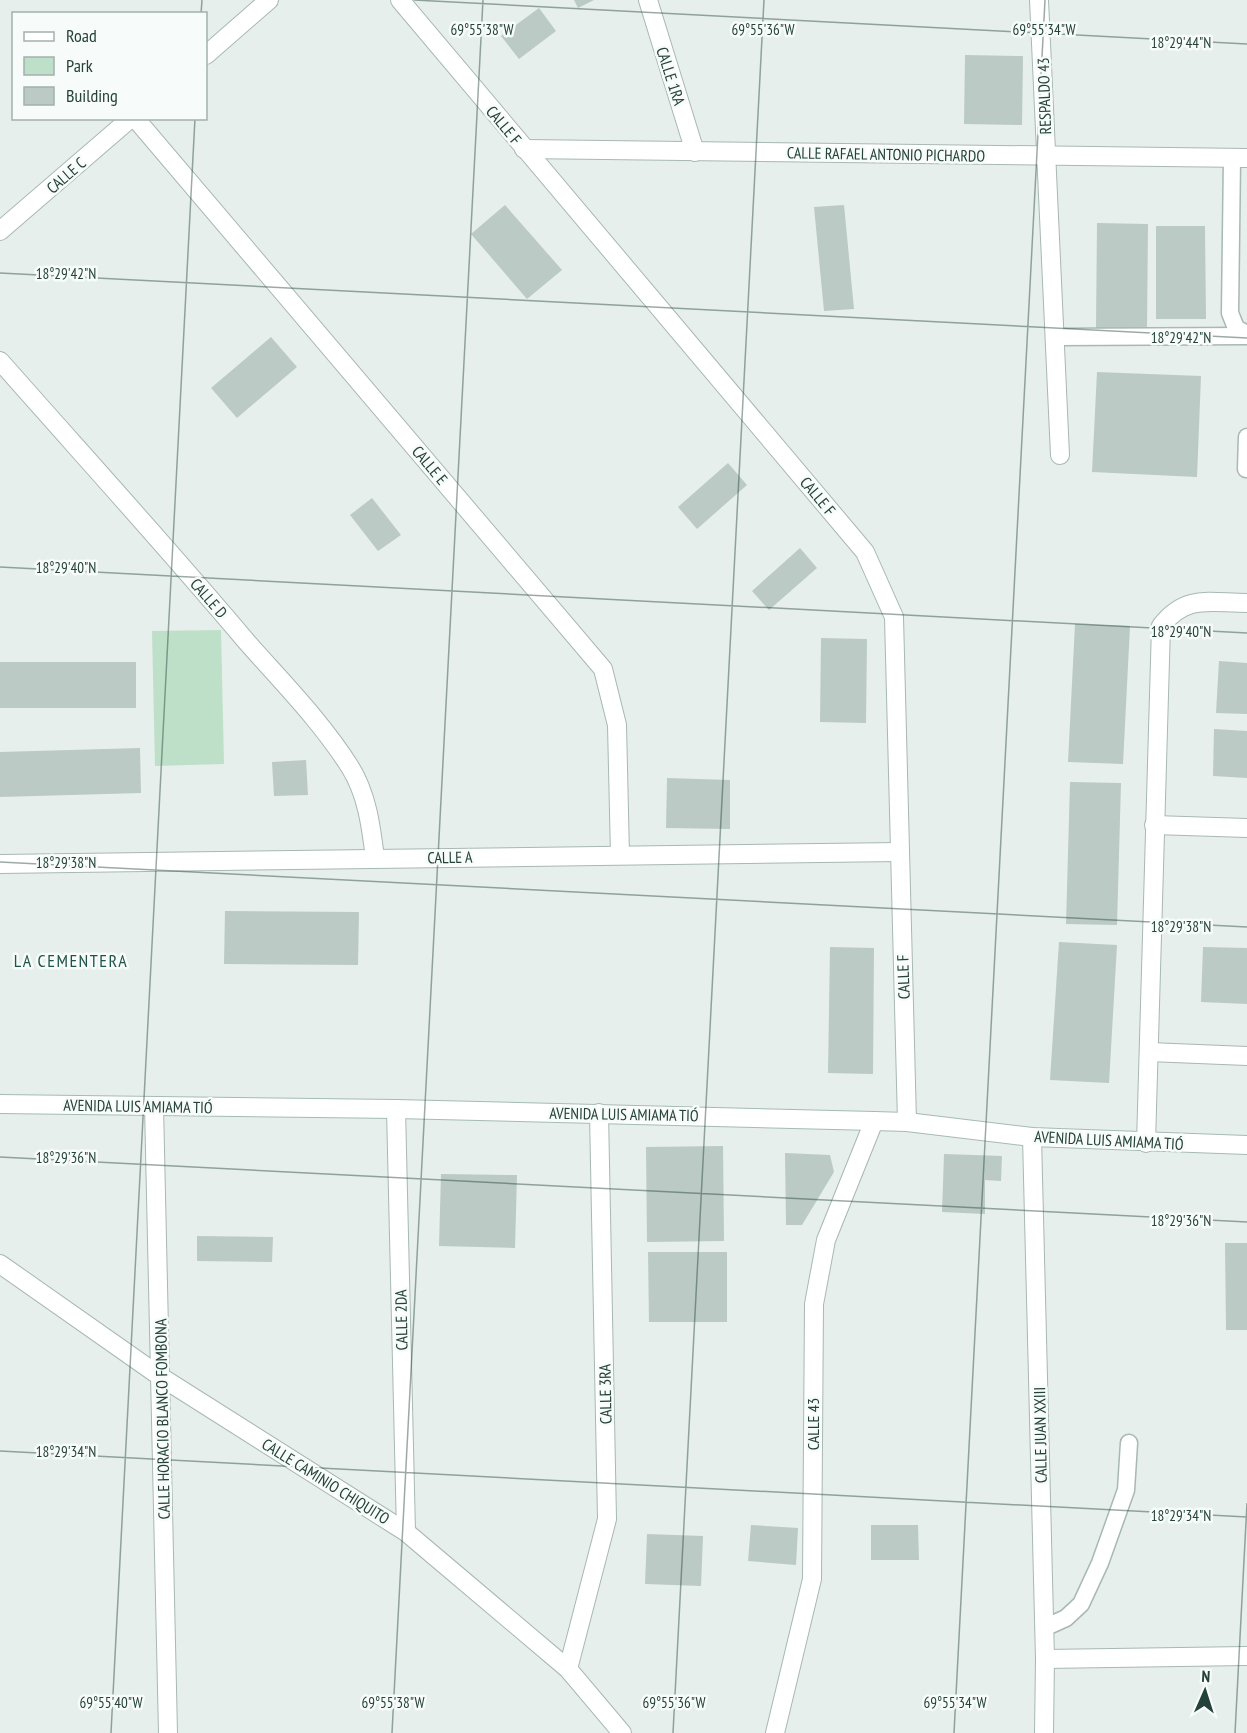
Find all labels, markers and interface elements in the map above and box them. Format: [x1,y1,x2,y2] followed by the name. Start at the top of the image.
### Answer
[12,12,207,120] legend
[450,20,514,39] text: 69°55'38"W
[731,20,795,39] text: 69°55'36"W
[1012,20,1076,39] text: 69°55'34"W
[66,24,97,47] text: Road
[1151,33,1211,52] text: 18°29'44"N
[652,44,690,108] street label: CALLE 1RA
[66,54,93,77] text: Park
[1033,57,1055,135] street label: RESPALDO 43
[66,84,118,107] text: Building
[482,101,526,149] street label: CALLE F
[787,142,986,166] street label: CALLE RAFAEL ANTONIO PICHARDO
[42,153,90,197] street label: CALLE C
[36,264,96,283] text: 18°29'42"N
[1151,328,1211,347] text: 18°29'42"N
[408,441,452,489] street label: CALLE E
[796,472,840,520] street label: CALLE F
[36,558,96,577] text: 18°29'40"N
[186,574,232,622] street label: CALLE D
[1151,622,1211,641] text: 18°29'40"N
[427,847,473,867] street label: CALLE A
[36,853,96,872] text: 18°29'38"N
[1151,917,1211,936] text: 18°29'38"N
[14,949,128,972] district label: LA CEMENTERA
[892,954,914,1000] street label: CALLE F
[63,1095,213,1117] street label: AVENIDA LUIS AMIAMA TIÓ
[549,1103,699,1125] street label: AVENIDA LUIS AMIAMA TIÓ
[1034,1126,1184,1154] street label: AVENIDA LUIS AMIAMA TIÓ
[36,1148,96,1167] text: 18°29'36"N
[1151,1211,1211,1230] text: 18°29'36"N
[390,1289,412,1351] street label: CALLE 2DA
[150,1318,174,1520] street label: CALLE HORACIO BLANCO FOMBONA
[594,1363,616,1424] street label: CALLE 3RA
[1029,1387,1051,1483] street label: CALLE JUAN XXIII
[803,1398,823,1450] street label: CALLE 43
[258,1434,394,1528] street label: CALLE CAMINIO CHIQUITO
[36,1442,96,1461] text: 18°29'34"N
[1151,1506,1211,1525] text: 18°29'34"N
[1175,1661,1235,1721] north arrow
[1201,1666,1211,1686] text: N
[79,1693,143,1712] text: 69°55'40"W
[361,1693,425,1712] text: 69°55'38"W
[642,1693,706,1712] text: 69°55'36"W
[923,1693,987,1712] text: 69°55'34"W

